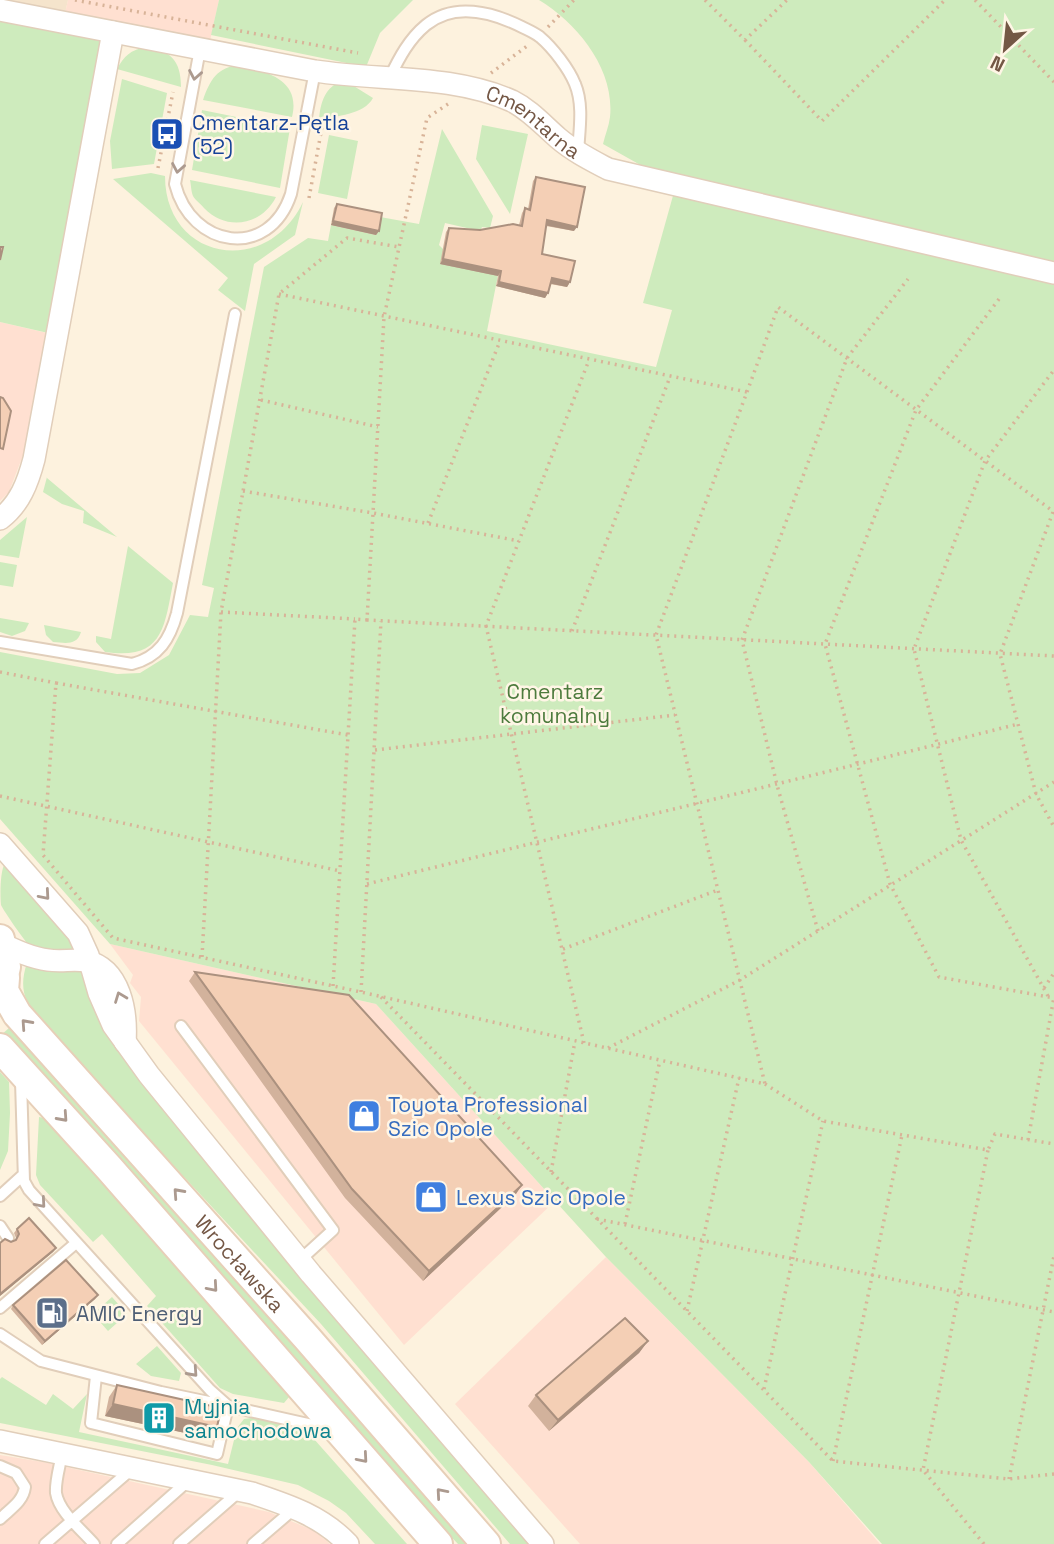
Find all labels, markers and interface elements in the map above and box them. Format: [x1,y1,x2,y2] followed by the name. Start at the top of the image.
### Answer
[970,14,1040,84] north arrow
[986,50,1009,78] text: N
[188,69,203,81] one-way arrow
[483,79,586,164] street label: Cmentarna
[192,109,349,160] place label: Cmentarz-Pętla (52)
[148,115,186,153] bus stop icon: Cmentarz-Pętla (52)
[171,163,186,174] one-way arrow
[500,678,610,729] park label: Cmentarz komunalny
[37,887,49,900] one-way arrow
[114,992,128,1004] one-way arrow
[22,1019,34,1032] one-way arrow
[388,1091,588,1142] place label: Toyota Professional Szic Opole
[345,1097,383,1135] shop icon: Toyota Professional Szic Opole
[54,1108,67,1121] one-way arrow
[412,1178,450,1216] shop icon: Lexus Szic Opole
[456,1184,626,1211] place label: Lexus Szic Opole
[174,1188,186,1201] one-way arrow
[33,1195,45,1208] one-way arrow
[189,1209,291,1318] street label: Wrocławska
[205,1279,217,1292] one-way arrow
[33,1294,71,1332] fuel station icon: AMIC Energy
[76,1300,202,1327] place label: AMIC Energy
[185,1364,198,1377] one-way arrow
[184,1393,332,1444] place label: Myjnia samochodowa
[140,1399,178,1437] building icon: Myjnia samochodowa
[355,1450,367,1463] one-way arrow
[437,1488,449,1501] one-way arrow

